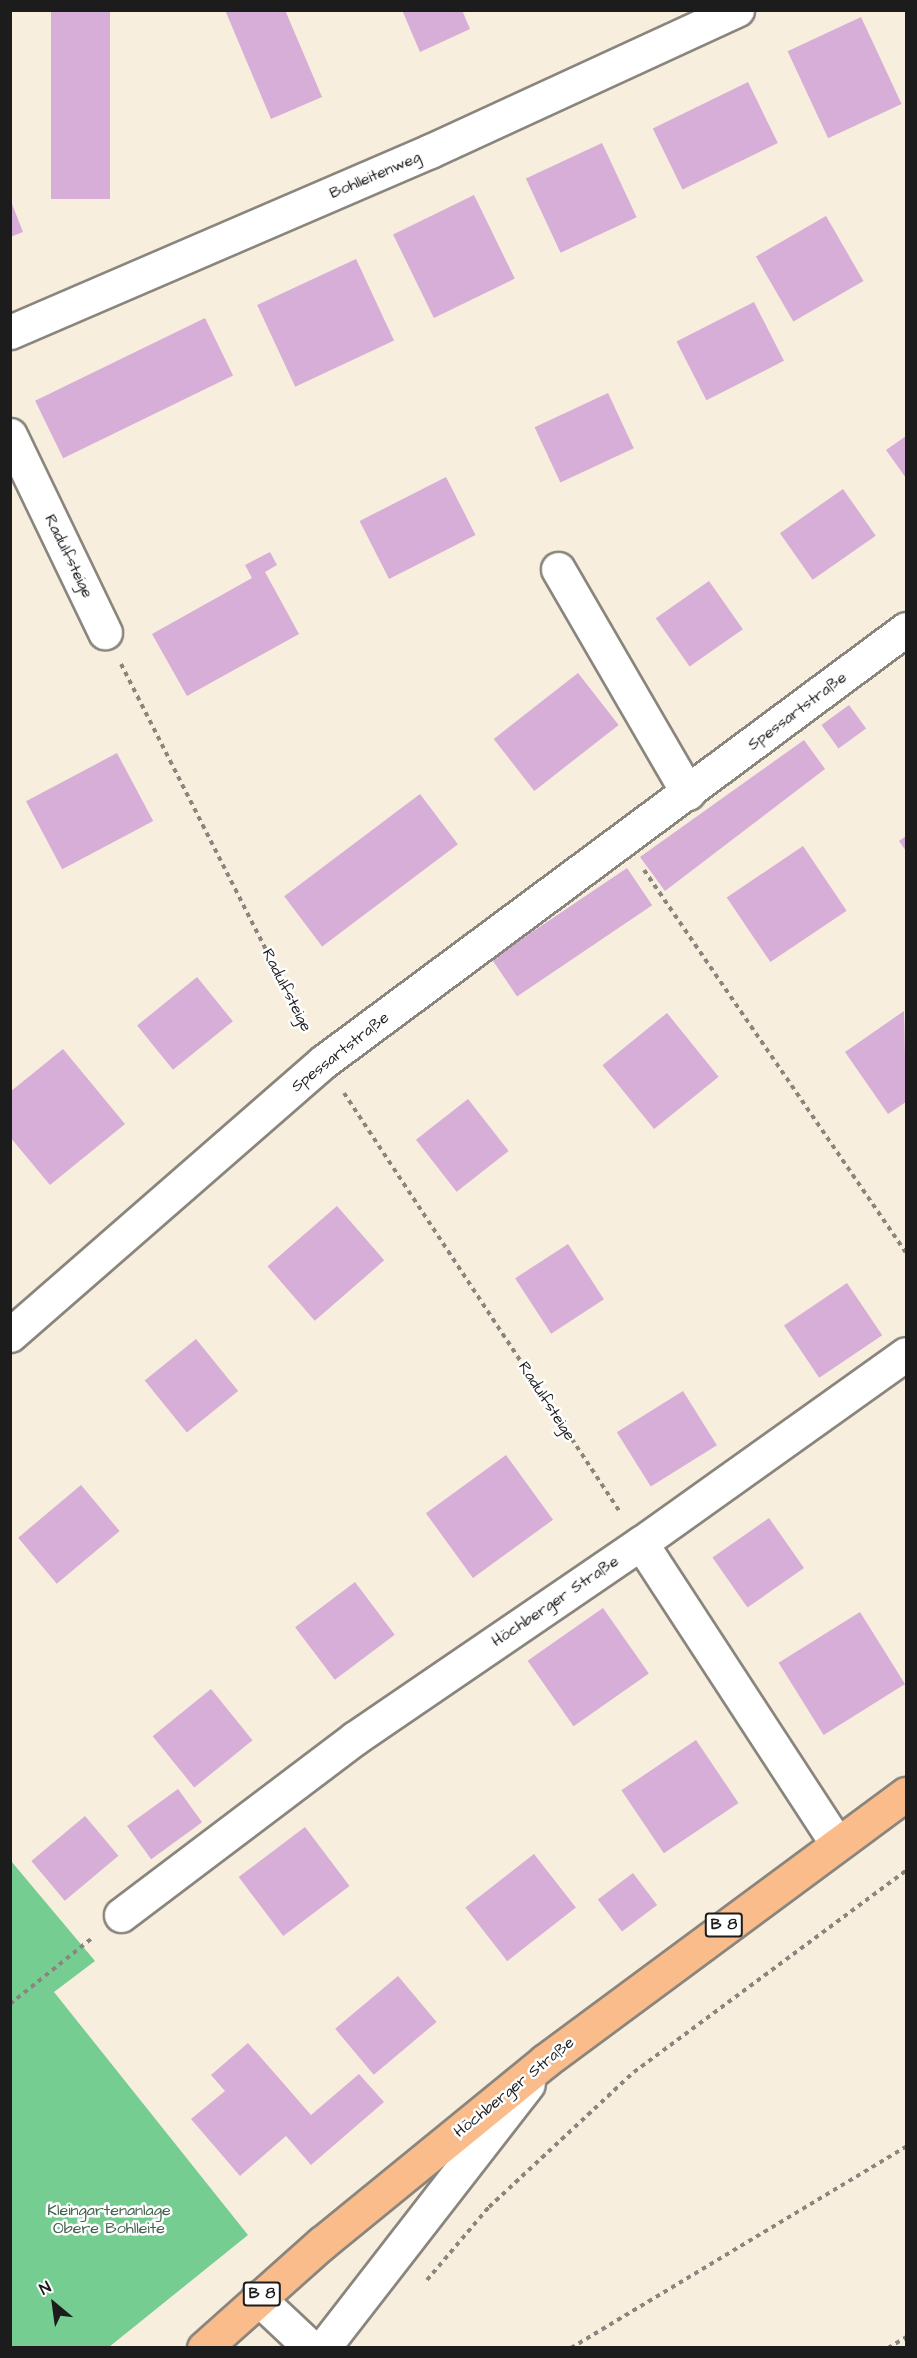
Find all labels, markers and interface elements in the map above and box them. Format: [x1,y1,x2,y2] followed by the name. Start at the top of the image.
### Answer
[326,147,424,203] street label: Bohlleitenweg
[41,511,97,601] street label: Radulfsteige
[744,668,850,754] street label: Spessartstraße
[258,945,316,1035] street label: Radulfsteige
[287,1008,393,1096] street label: Spessartstraße
[514,1358,580,1444] street label: Radulfsteige
[488,1551,622,1651] street label: Höchberger Straße
[704,1913,744,1937] road number: B 8
[450,2033,578,2141] street label: Höchberger Straße
[47,2200,171,2238] park label: Kleingartenanlage Obere Bohlleite
[24,2274,84,2334] north arrow
[36,2276,55,2300] text: N
[242,2282,282,2306] road number: B 8

